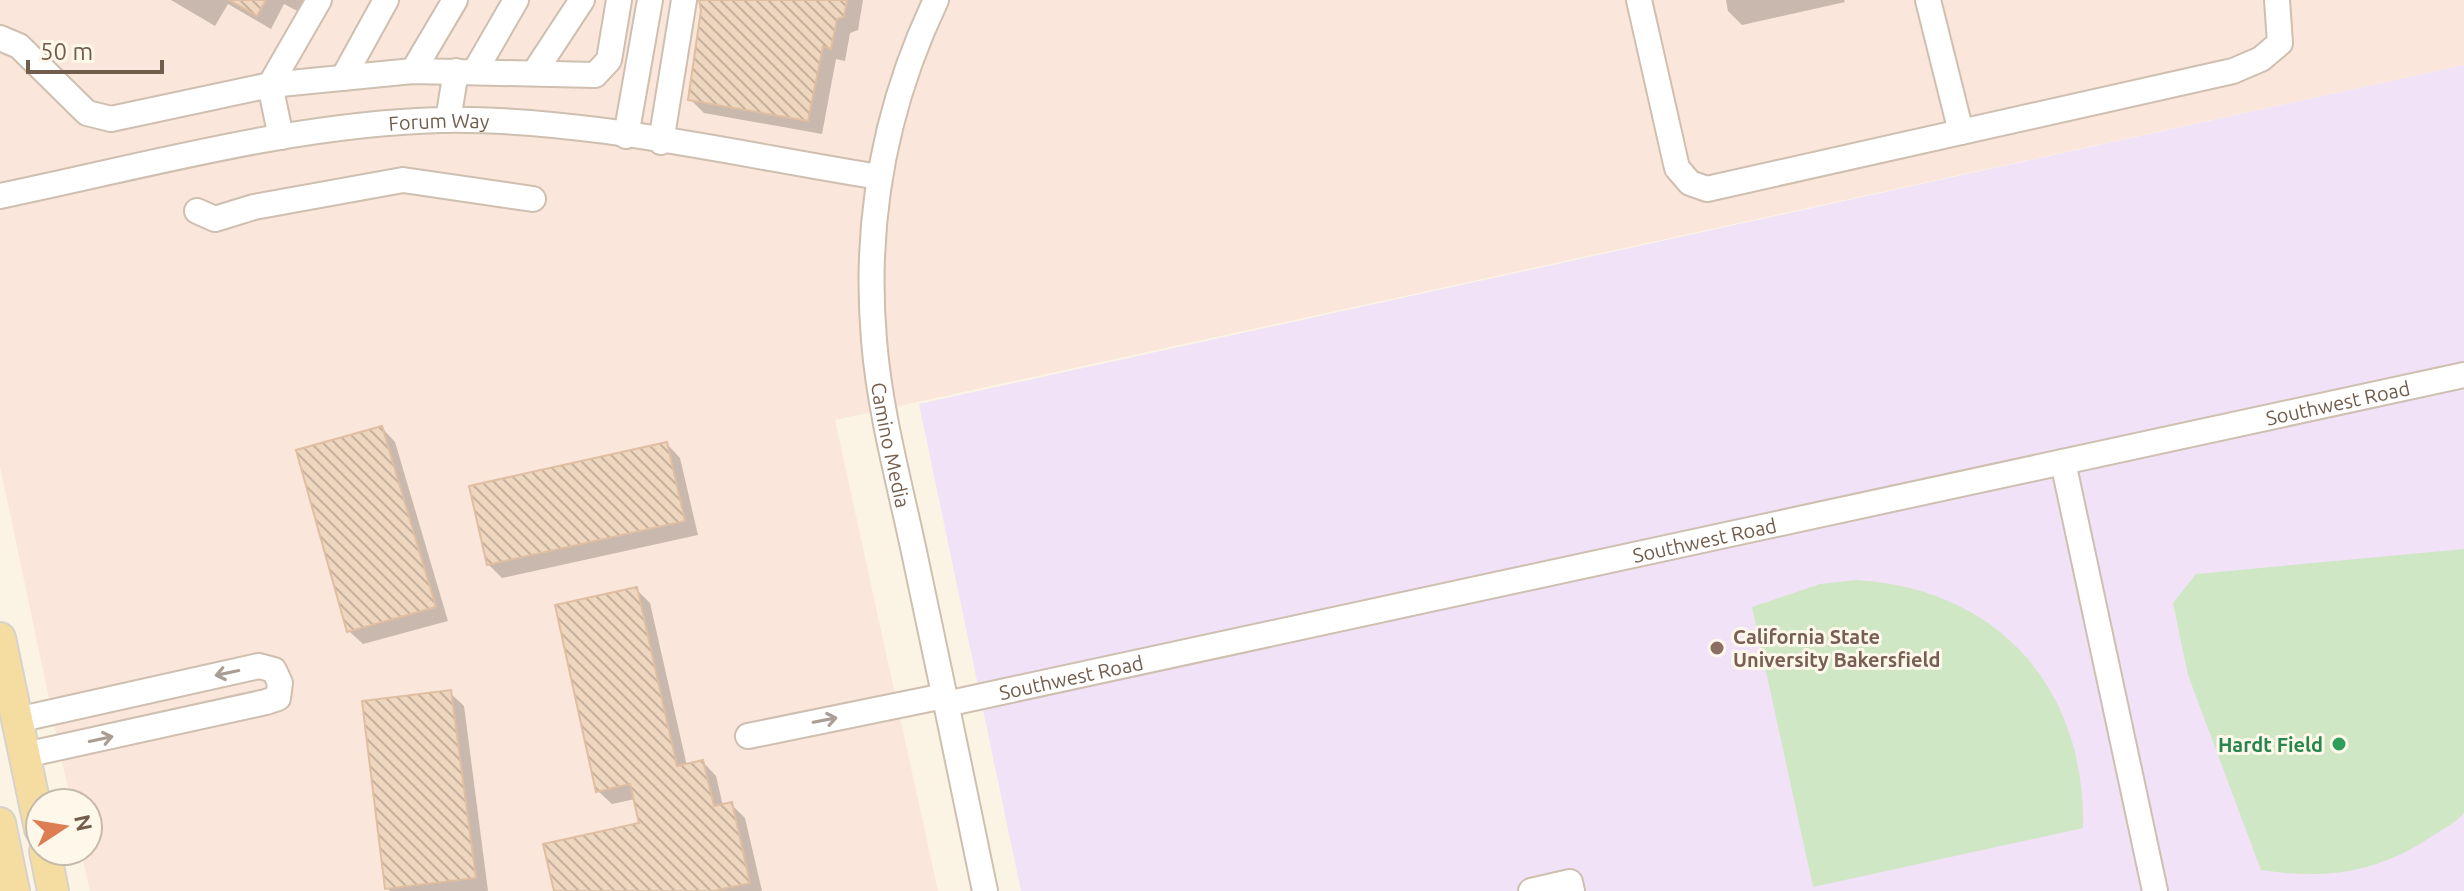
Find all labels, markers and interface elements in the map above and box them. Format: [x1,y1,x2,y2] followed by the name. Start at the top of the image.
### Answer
[28,24,162,74] scale bar
[40,38,93,65] text: 50 m
[387,108,490,134] street label: Forum Way
[2264,376,2412,429] street label: Southwest Road
[867,380,915,510] street label: Camino Media
[1630,513,1779,566] street label: Southwest Road
[1733,625,1941,671] place label: California State University Bakersfield
[1708,639,1726,657] marker: California State University Bakersfield
[997,650,1145,704] street label: Southwest Road
[214,666,240,681] one-way arrow
[811,711,837,726] one-way arrow
[87,731,113,746] one-way arrow
[2218,733,2323,756] place label: Hardt Field
[2330,735,2348,753] marker: Hardt Field
[24,787,104,867] north arrow
[70,812,98,833] text: N

